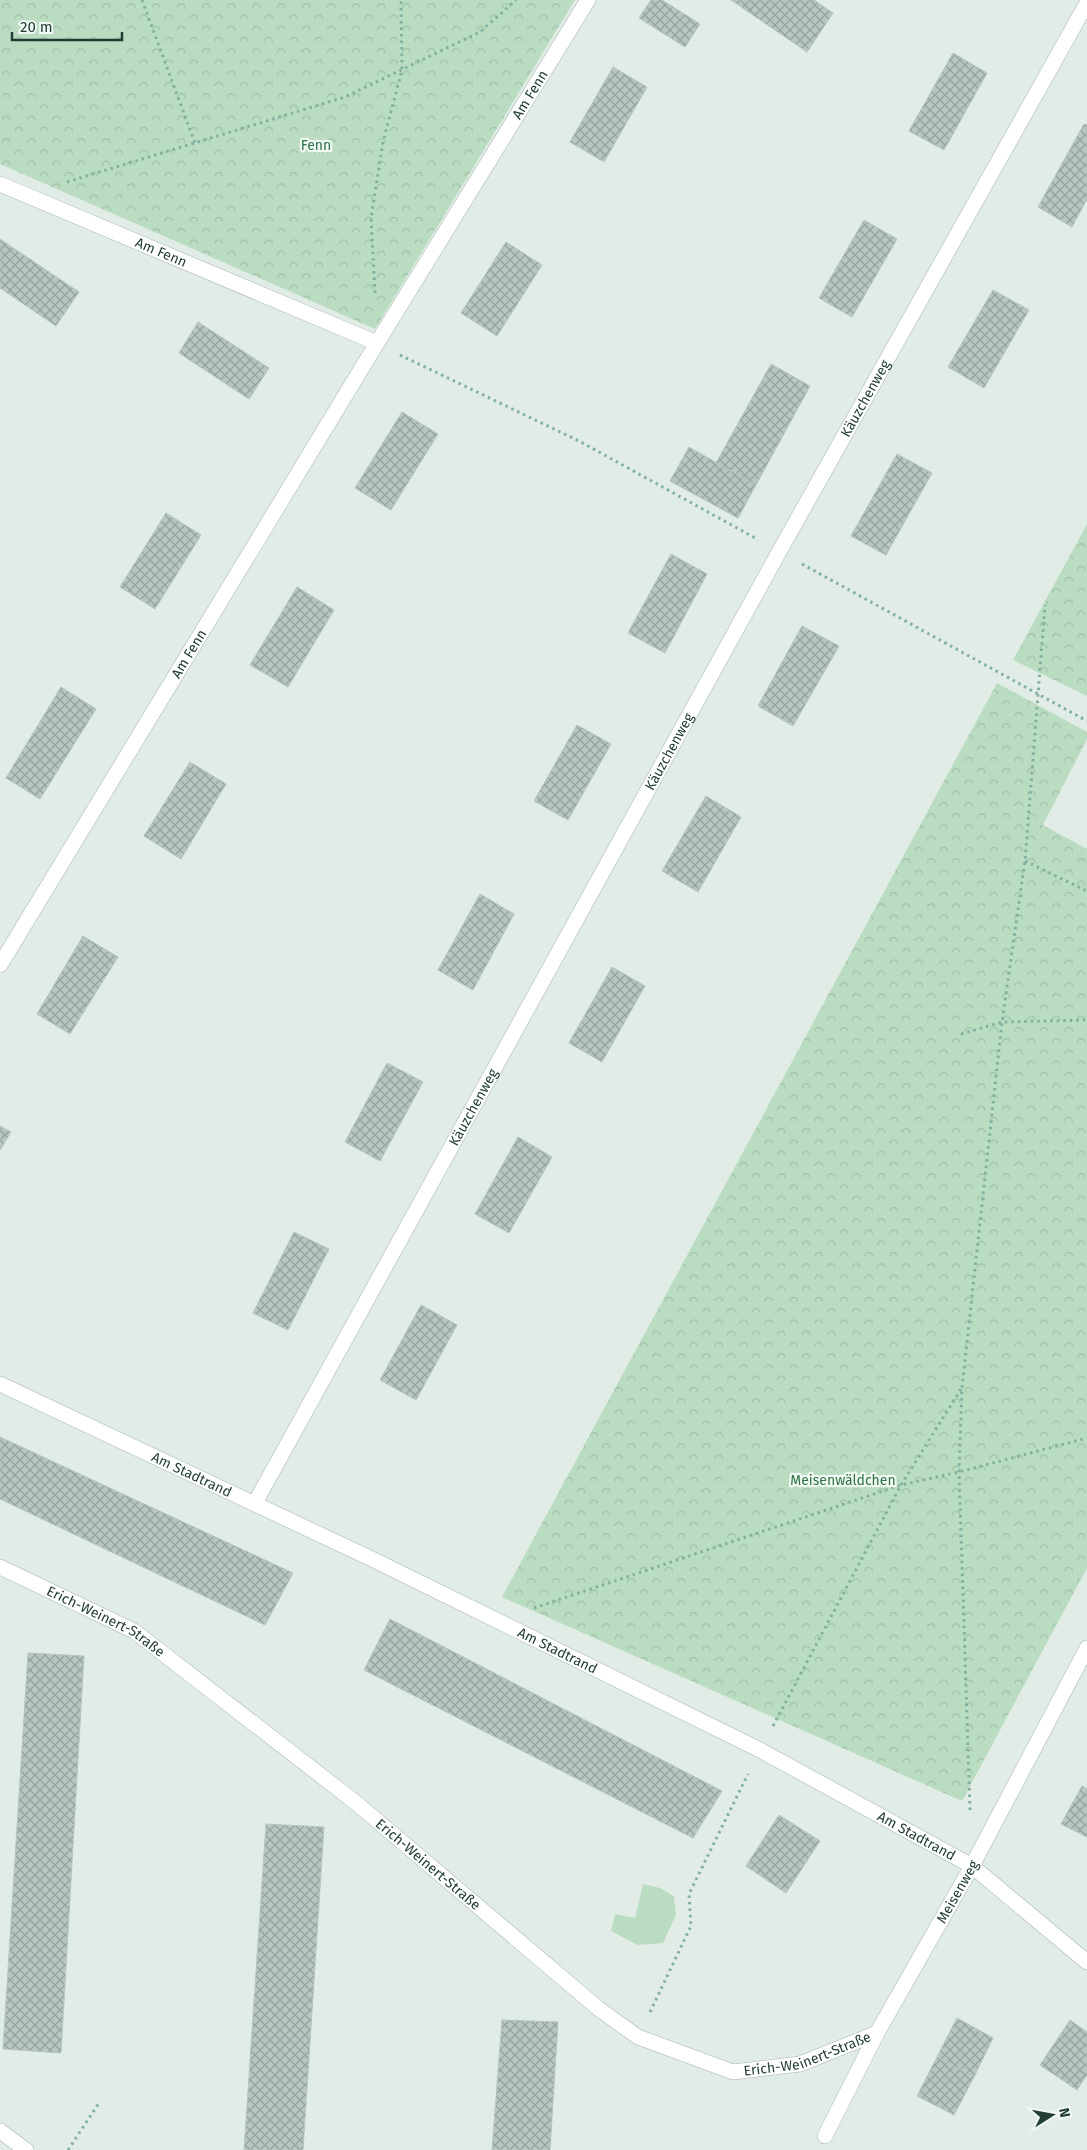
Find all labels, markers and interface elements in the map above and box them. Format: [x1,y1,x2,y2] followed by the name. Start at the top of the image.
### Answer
[12,10,122,42] scale bar
[20,18,53,36] text: 20 m
[509,67,552,122] street label: Am Fenn
[301,137,331,154] park label: Fenn
[133,234,189,271] street label: Am Fenn
[837,356,894,440] street label: Käuzchenweg
[168,626,210,682] street label: Am Fenn
[641,709,698,793] street label: Käuzchenweg
[445,1065,502,1149] street label: Käuzchenweg
[149,1449,234,1501] street label: Am Stadtrand
[790,1472,896,1489] park label: Meisenwäldchen
[44,1583,168,1661] street label: Erich-Weinert-Straße
[515,1624,600,1678] street label: Am Stadtrand
[874,1808,958,1864] street label: Am Stadtrand
[372,1815,484,1914] street label: Erich-Weinert-Straße
[933,1857,983,1926] street label: Meisenweg
[743,2028,873,2080] street label: Erich-Weinert-Straße
[1027,2090,1077,2140] north arrow
[1055,2106,1074,2119] text: N

